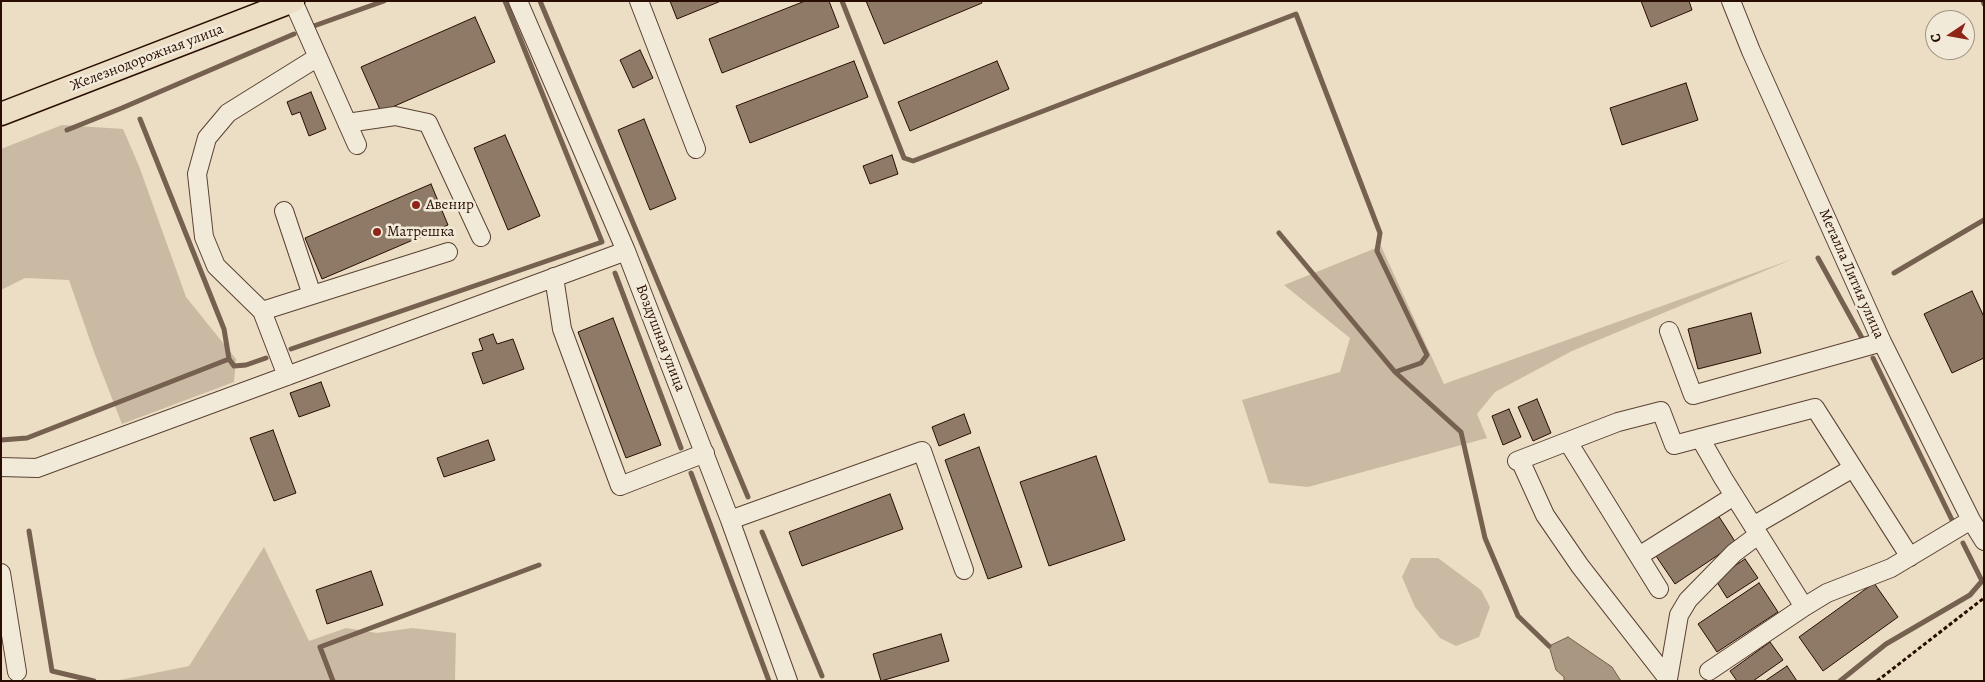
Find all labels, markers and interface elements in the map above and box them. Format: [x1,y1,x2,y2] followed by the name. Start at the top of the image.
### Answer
[1925,10,1975,60] north arrow
[68,20,226,96] street label: Железнодорожная улица
[1926,32,1946,44] text: С
[426,196,474,214] place label: Авенир
[410,199,422,211] marker: Авенир
[1814,206,1888,342] street label: Металла Лития улица
[387,223,455,241] place label: Матрешка
[371,226,383,238] marker: Матрешка
[631,282,689,394] street label: Воздушная улица

